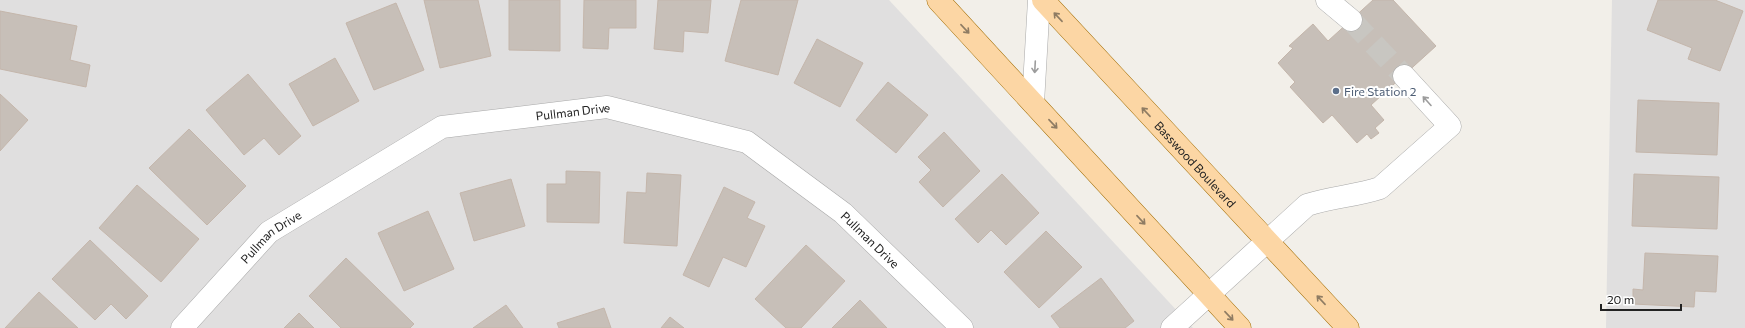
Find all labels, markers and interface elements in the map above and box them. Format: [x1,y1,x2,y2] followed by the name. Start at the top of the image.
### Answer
[1053,12,1063,22] one-way arrow
[960,24,969,34] one-way arrow
[1031,60,1039,73] one-way arrow
[1344,84,1417,98] place label: Fire Station 2
[1331,86,1341,96] marker: Fire Station 2
[1422,96,1431,106] one-way arrow
[535,100,612,123] street label: Pullman Drive
[1142,107,1151,117] one-way arrow
[1152,118,1239,210] street label: Basswood Boulevard
[1048,119,1057,130] one-way arrow
[237,207,304,266] street label: Pullman Drive
[838,208,902,271] street label: Pullman Drive
[1136,215,1145,225] one-way arrow
[1601,286,1681,312] scale bar
[1607,292,1634,306] text: 20 m
[1316,295,1326,305] one-way arrow
[1224,310,1233,320] one-way arrow

